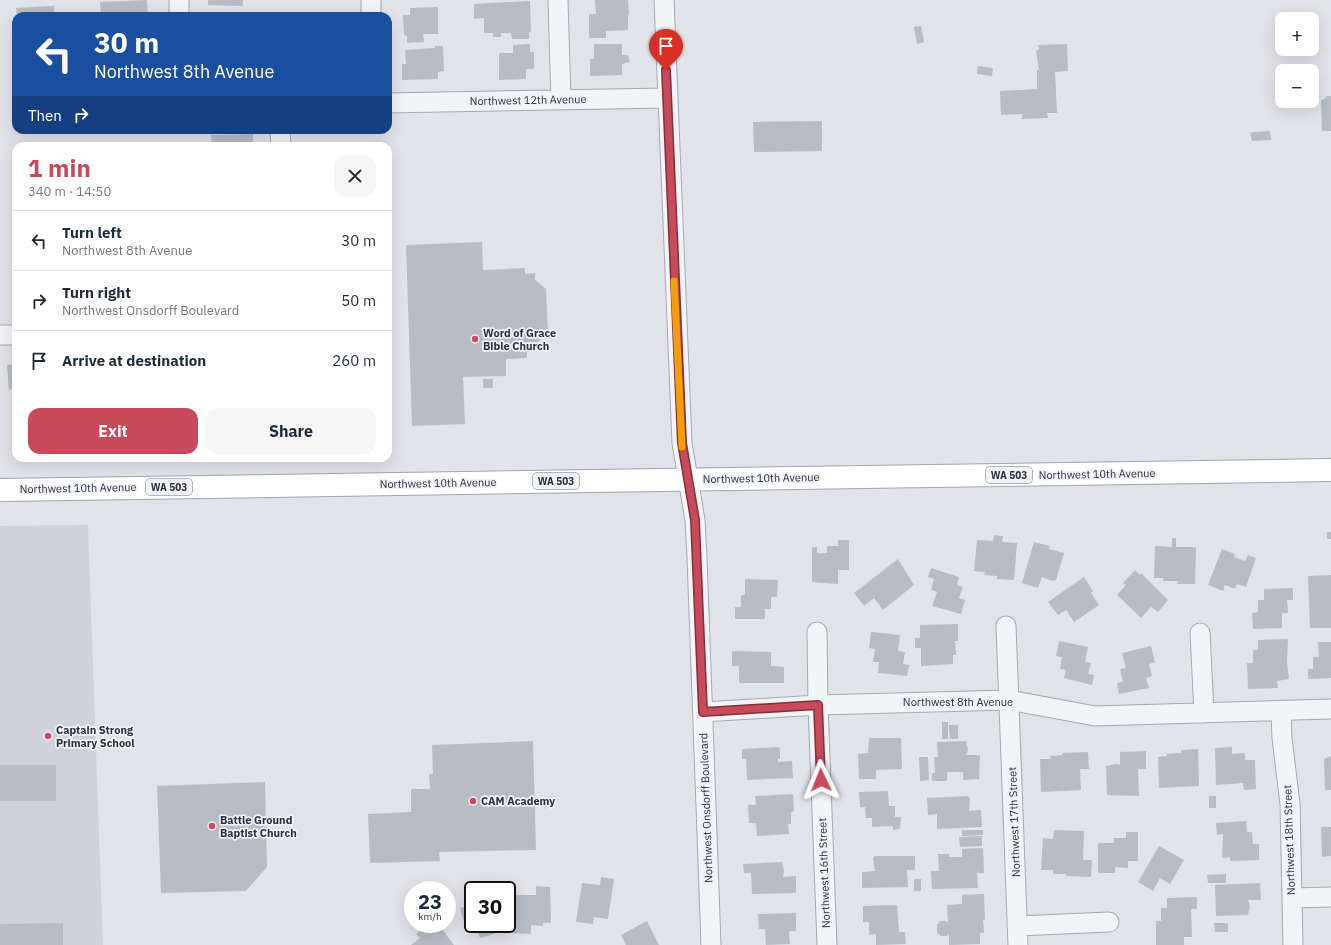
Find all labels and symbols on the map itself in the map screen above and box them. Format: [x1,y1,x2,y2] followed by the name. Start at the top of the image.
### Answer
[649,29,683,70] pin
[469,92,587,108] street label: Northwest 12th Avenue
[483,326,556,353] place label: Word of Grace Bible Church
[470,334,480,344] marker: Word of Grace Bible Church
[1038,466,1156,482] street label: Northwest 10th Avenue
[986,467,1032,483] road number: WA 503
[702,470,820,486] street label: Northwest 10th Avenue
[533,473,579,489] road number: WA 503
[379,475,497,491] street label: Northwest 10th Avenue
[146,479,192,495] road number: WA 503
[19,480,137,496] street label: Northwest 10th Avenue
[903,695,1013,709] street label: Northwest 8th Avenue
[56,723,135,750] place label: Captain Strong Primary School
[43,731,53,741] marker: Captain Strong Primary School
[696,733,716,883] street label: Northwest Onsdorff Boulevard
[800,759,842,801] position arrow
[1005,766,1023,877] street label: Northwest 17th Street
[1280,784,1298,895] street label: Northwest 18th Street
[481,794,555,808] place label: CAM Academy
[468,796,478,806] marker: CAM Academy
[220,813,297,840] place label: Battle Ground Baptist Church
[815,817,833,928] street label: Northwest 16th Street
[207,821,217,831] marker: Battle Ground Baptist Church
[464,881,516,933] speed limit sign: 30

